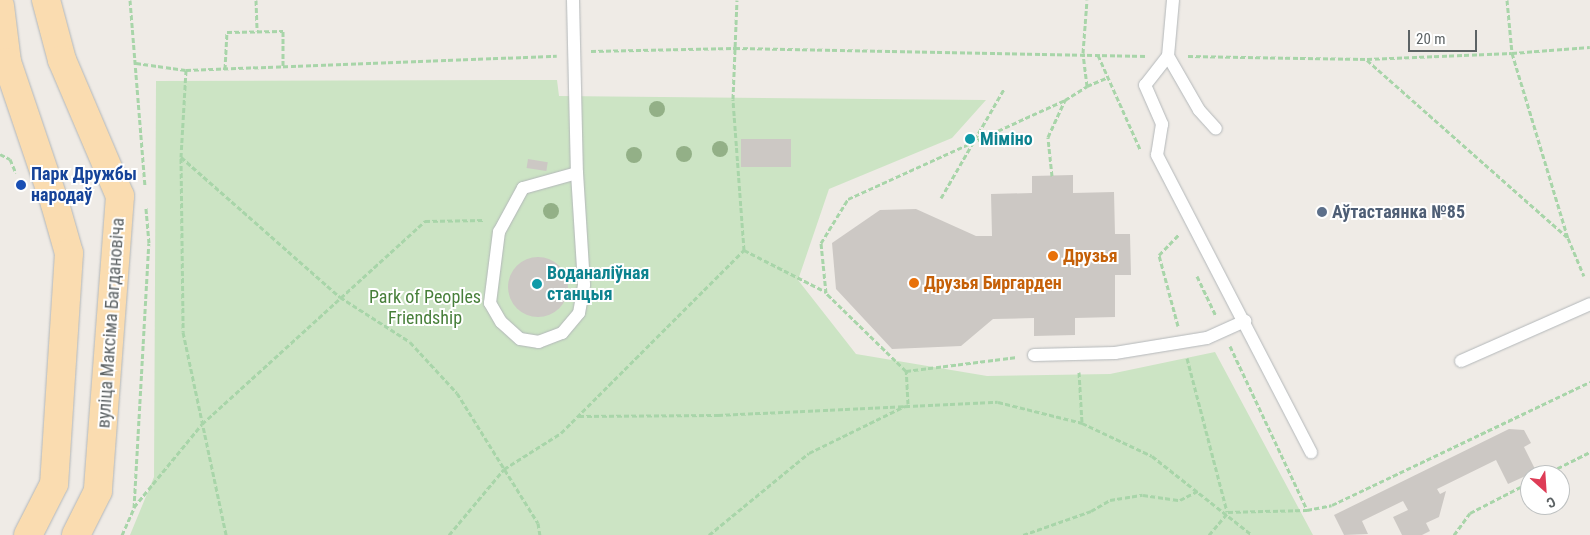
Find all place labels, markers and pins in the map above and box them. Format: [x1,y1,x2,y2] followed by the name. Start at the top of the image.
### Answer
[980,128,1033,150] place label: Міміно
[964,133,976,145] marker: Міміно
[31,164,137,206] place label: Парк Дружбы народаў
[15,179,27,191] marker: Парк Дружбы народаў
[1332,201,1465,223] place label: Аўтастаянка №85
[1316,206,1328,218] marker: Аўтастаянка №85
[1063,245,1118,267] place label: Друзья
[1047,250,1059,262] marker: Друзья
[547,263,649,306] place label: Воданаліўная станцыя
[924,272,1062,294] place label: Друзья Биргарден
[908,277,920,289] marker: Друзья Биргарден
[531,278,543,290] marker: Воданаліўная станцыя

